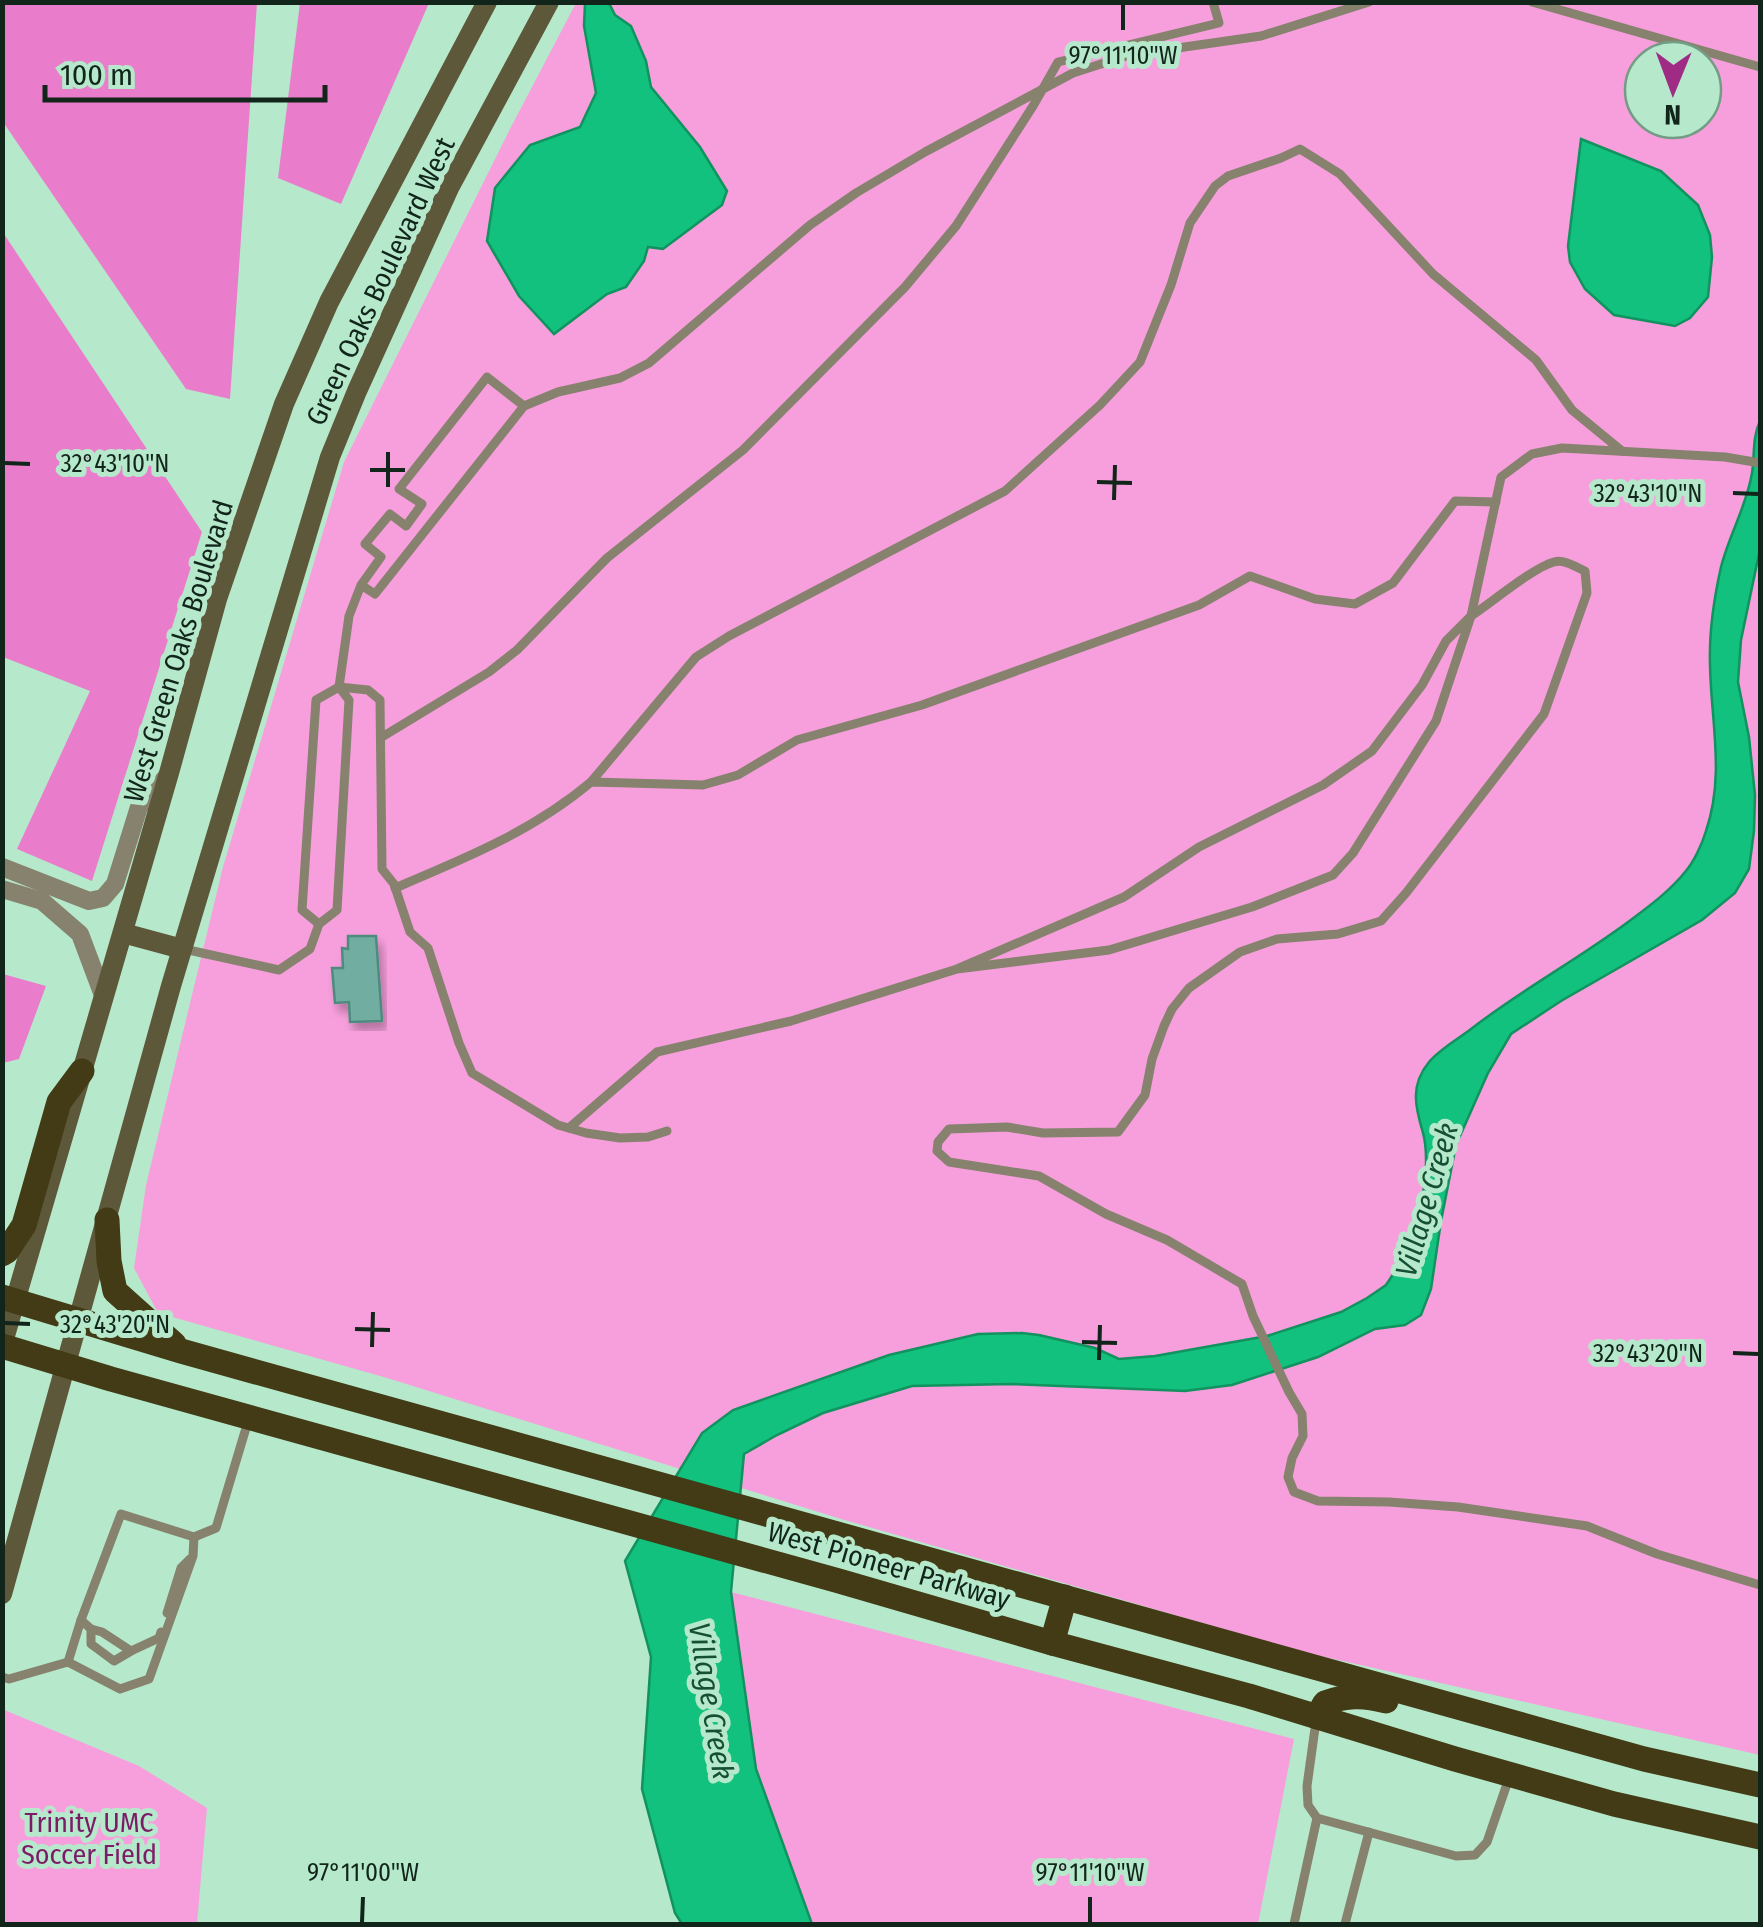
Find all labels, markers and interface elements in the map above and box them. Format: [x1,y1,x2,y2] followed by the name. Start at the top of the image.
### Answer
[45,40,325,102] scale bar
[1623,40,1723,140] north arrow
[1069,41,1178,71] text: 97°11'10"W
[60,57,133,93] text: 100 m
[1664,98,1681,131] text: N
[299,131,462,431] street label: Green Oaks Boulevard West
[60,449,170,479] text: 32°43'10"N
[1593,479,1703,509] text: 32°43'10"N
[117,496,240,806] street label: West Green Oaks Boulevard
[1388,1119,1466,1281] water label: Village Creek
[60,1310,170,1340] text: 32°43'20"N
[1593,1339,1703,1369] text: 32°43'20"N
[764,1515,1014,1616] street label: West Pioneer Parkway
[681,1620,741,1782] water label: Village Creek
[21,1806,157,1871] park label: Trinity UMC Soccer Field
[307,1858,419,1888] text: 97°11'00"W
[1036,1858,1145,1888] text: 97°11'10"W

